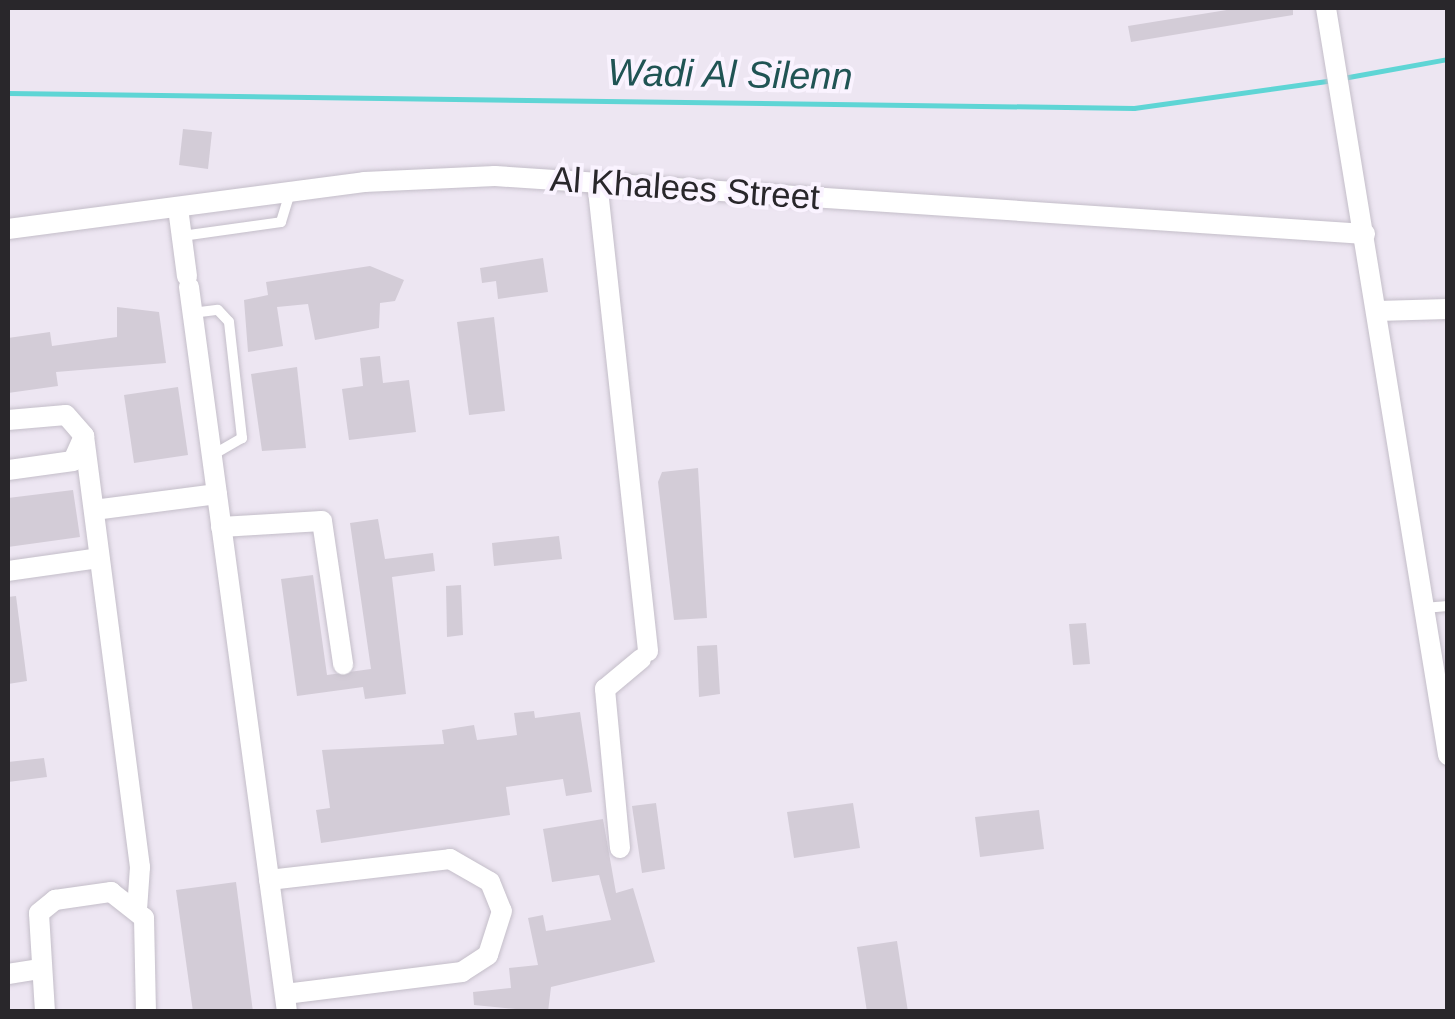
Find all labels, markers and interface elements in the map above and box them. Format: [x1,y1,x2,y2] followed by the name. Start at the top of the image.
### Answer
[606,50,854,100] water label: Wadi Al Silenn
[549,158,821,218] street label: Al Khalees Street

